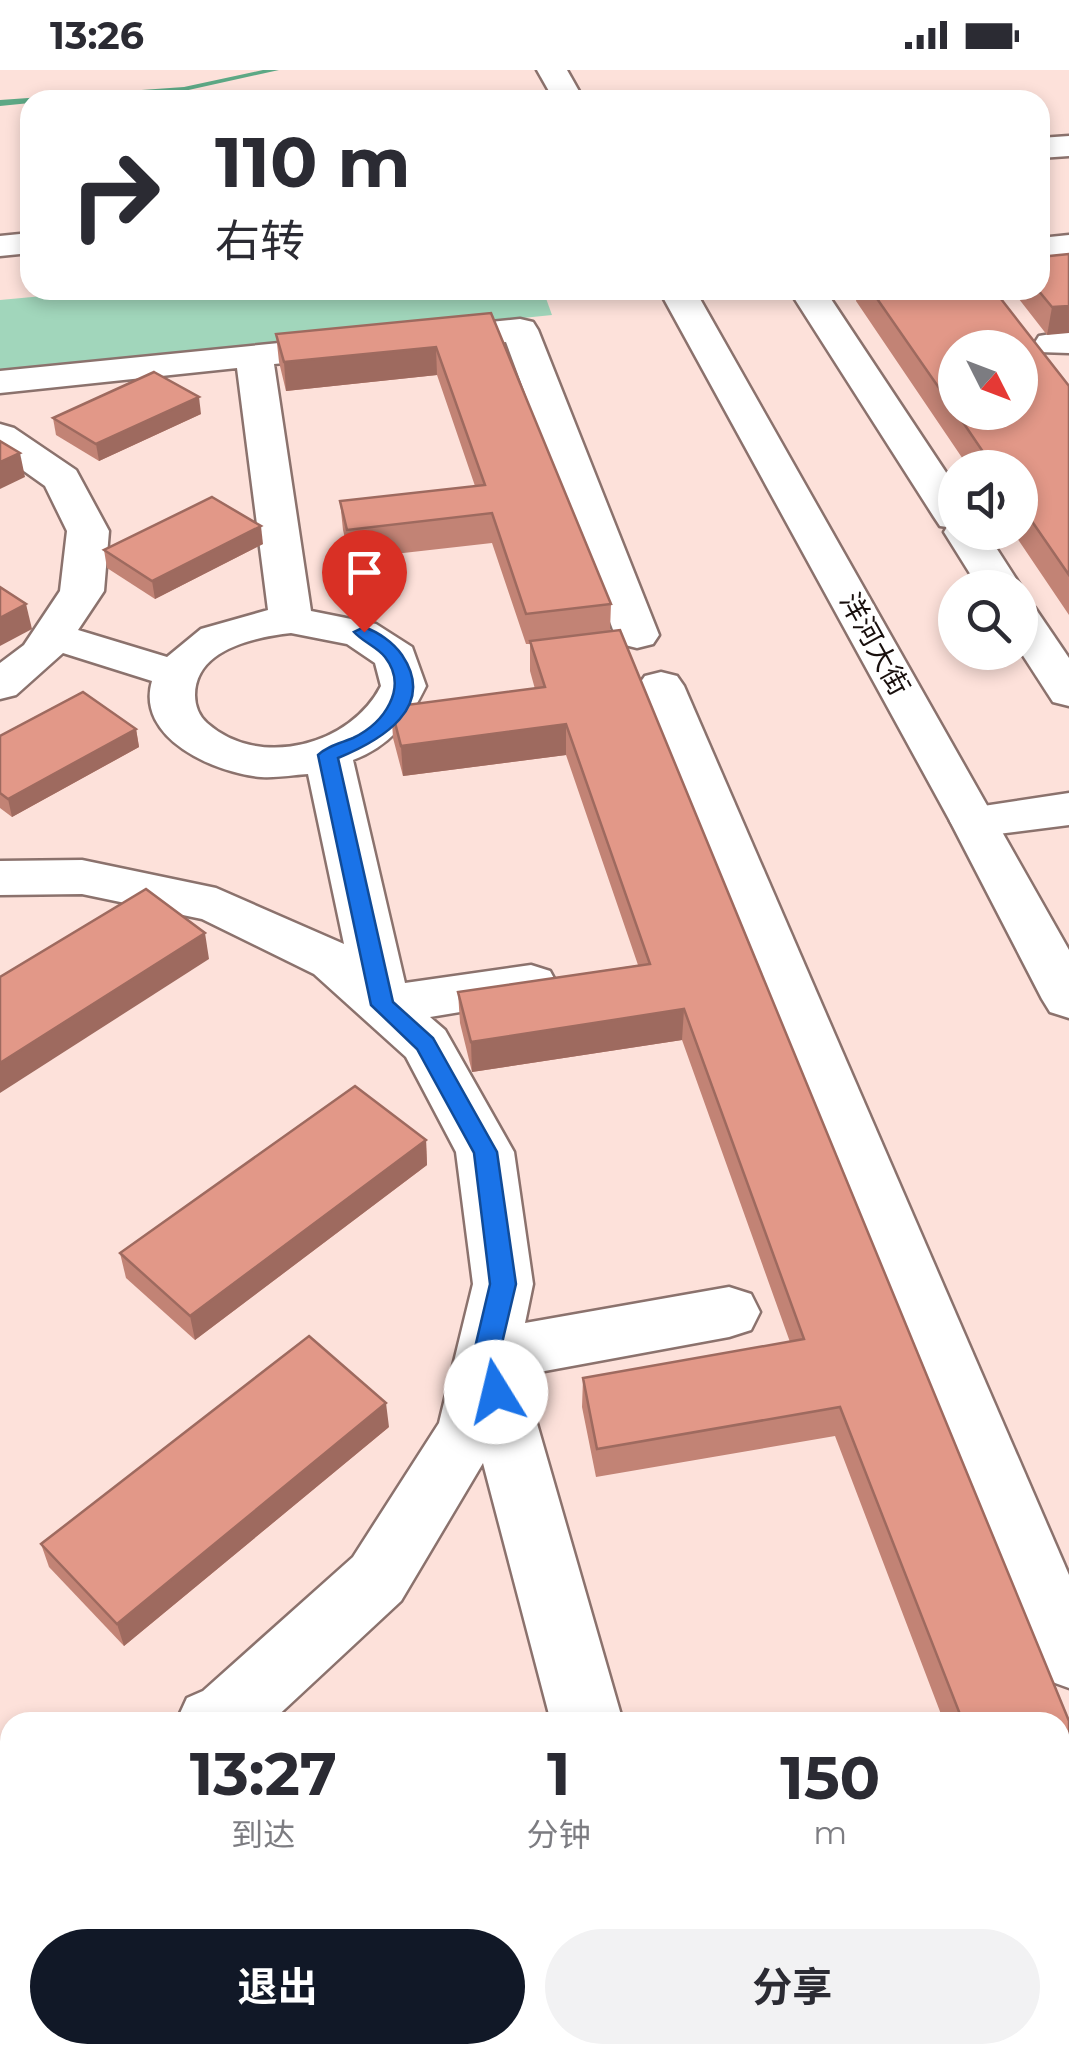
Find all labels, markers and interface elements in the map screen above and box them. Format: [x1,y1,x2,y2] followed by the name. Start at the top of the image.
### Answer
[50,12,144,59] text: 13:26
[215,119,411,205] text: 110 m
[50,130,180,260] icon: right
[215,213,305,268] text: 右转
[938,330,1038,430] north arrow
[938,330,1038,670] map controls
[938,450,1038,550] button: sound
[322,530,407,633] pin
[337,545,392,600] icon: arrive
[938,570,1038,670] button: search
[833,587,917,701] street label: 洋河大街
[444,1340,548,1444] position arrow
[190,1737,337,1810] text: 13:27
[547,1737,570,1810] text: 1
[780,1741,880,1814] text: 150
[813,1813,847,1852] text: m
[231,1815,295,1854] text: 到达
[527,1815,591,1854] text: 分钟
[30,1929,525,2044] button: 退出
[545,1929,1040,2044] button: 分享

